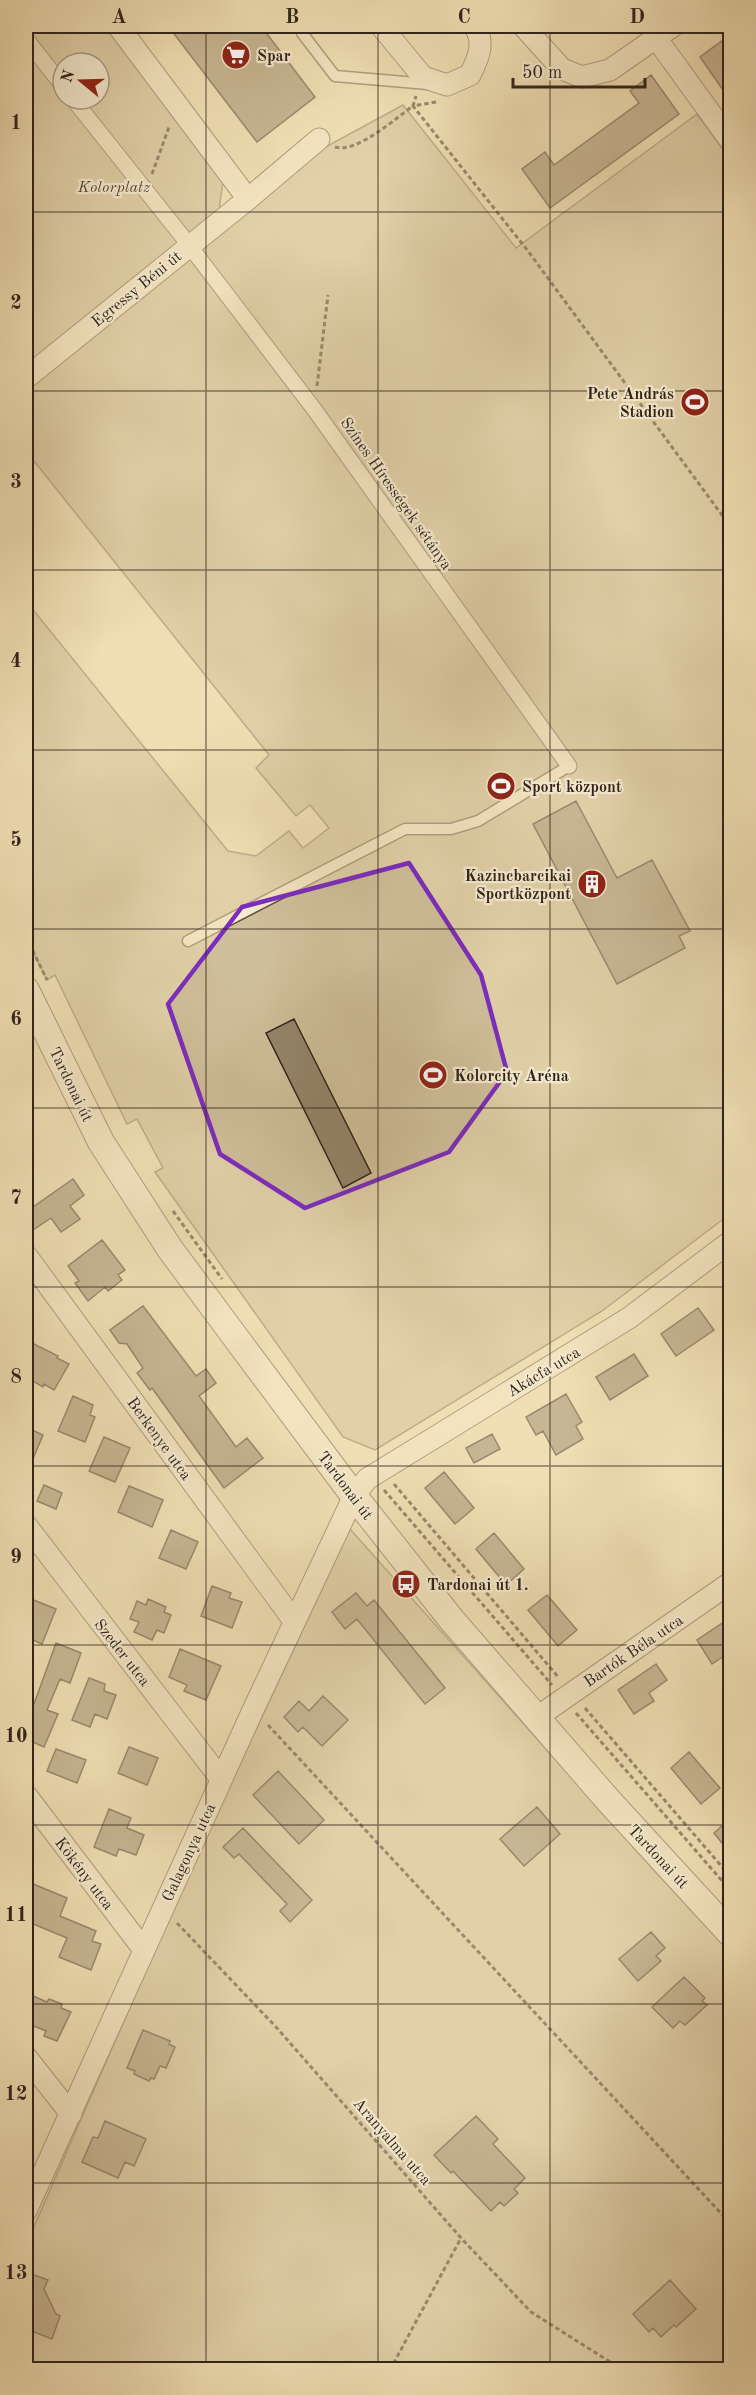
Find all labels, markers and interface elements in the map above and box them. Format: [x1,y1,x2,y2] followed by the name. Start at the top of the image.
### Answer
[111,8,127,28] text: A
[285,8,299,28] text: B
[457,8,471,28] text: C
[629,8,645,28] text: D
[220,39,252,71] supermarket icon: Spar
[257,49,291,65] place label: Spar
[51,51,111,111] north arrow
[513,51,645,89] scale bar
[522,64,562,82] text: 50 m
[59,68,79,85] text: N
[10,114,22,134] text: 1
[77,180,150,196] park label: Kolorplatz
[89,248,186,331] street label: Egressy Béni út
[10,294,22,314] text: 2
[679,386,711,418] sports icon: Pete András Stadion
[587,387,674,421] place label: Pete András Stadion
[337,415,454,573] street label: Színes Hírességek sétánya
[10,473,22,493] text: 3
[10,652,22,672] text: 4
[485,770,517,802] sports icon: Sport központ
[522,780,622,796] place label: Sport központ
[10,830,22,851] text: 5
[576,868,608,900] building icon: Kazincbarcikai Sportközpont
[465,869,571,903] place label: Kazincbarcikai Sportközpont
[10,1010,22,1030] text: 6
[45,1045,95,1125] street label: Tardonai út
[417,1059,449,1091] sports icon: Kolorcity Aréna
[454,1069,569,1085] place label: Kolorcity Aréna
[10,1189,22,1209] text: 7
[505,1345,583,1401] street label: Akácfa utca
[10,1368,22,1388] text: 8
[123,1395,194,1484] street label: Berkenye utca
[314,1449,375,1524] street label: Tardonai út
[10,1548,22,1568] text: 9
[390,1568,422,1600] bus stop icon: Tardonai út 1.
[427,1578,528,1594] place label: Tardonai út 1.
[582,1613,687,1691] street label: Bartók Béla utca
[90,1617,152,1690] street label: Szeder utca
[4,1727,28,1747] text: 10
[160,1801,220,1904] street label: Galagonya utca
[624,1822,691,1893] street label: Tardonai út
[51,1835,116,1914] street label: Kökény utca
[4,1906,28,1926] text: 11
[4,2085,28,2105] text: 12
[349,2096,434,2189] street label: Aranyalma utca
[4,2264,28,2284] text: 13

